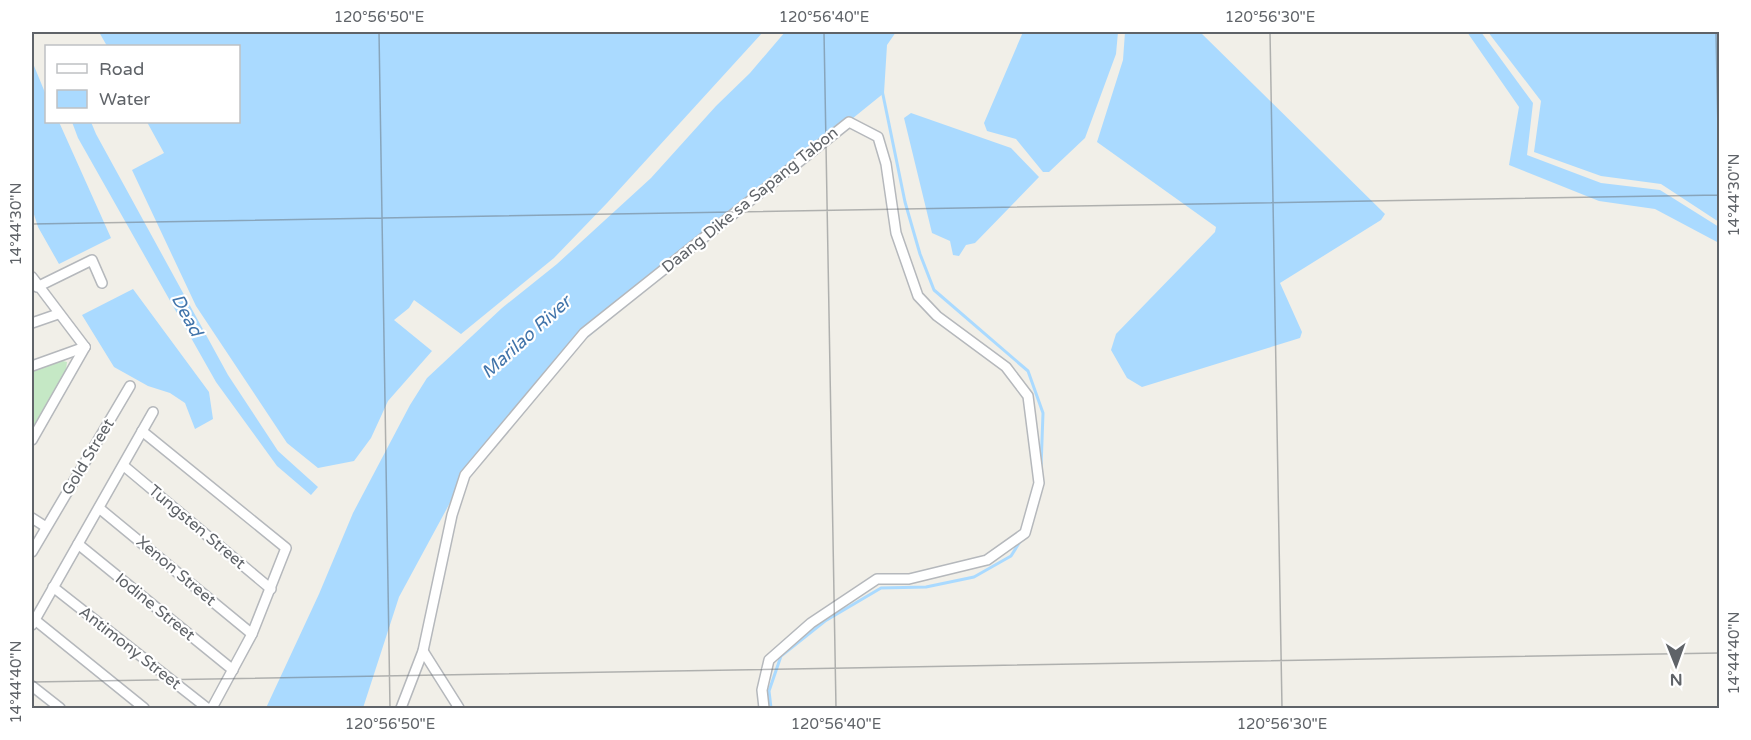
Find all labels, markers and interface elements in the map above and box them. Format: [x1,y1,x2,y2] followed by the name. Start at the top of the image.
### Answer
[334,8,424,26] text: 120°56'50"E
[779,8,869,26] text: 120°56'40"E
[1225,8,1315,26] text: 120°56'30"E
[45,45,240,123] legend
[99,58,144,80] text: Road
[99,88,150,110] text: Water
[658,123,842,277] street label: Daang Dike sa Sapang Tabon
[1725,153,1743,237] text: 14°44'30"N
[7,182,25,266] text: 14°44'30"N
[167,290,208,342] water label: Dead
[477,290,577,383] water label: Marilao River
[57,415,119,499] street label: Gold Street
[144,481,250,573] street label: Tungsten Street
[132,532,220,610] street label: Xenon Street
[111,569,199,645] street label: Iodine Street
[75,602,185,694] street label: Antimony Street
[1725,611,1743,695] text: 14°44'40"N
[1646,635,1706,695] north arrow
[7,640,25,724] text: 14°44'40"N
[1670,669,1683,689] text: N
[345,715,435,733] text: 120°56'50"E
[791,715,881,733] text: 120°56'40"E
[1237,715,1327,733] text: 120°56'30"E

